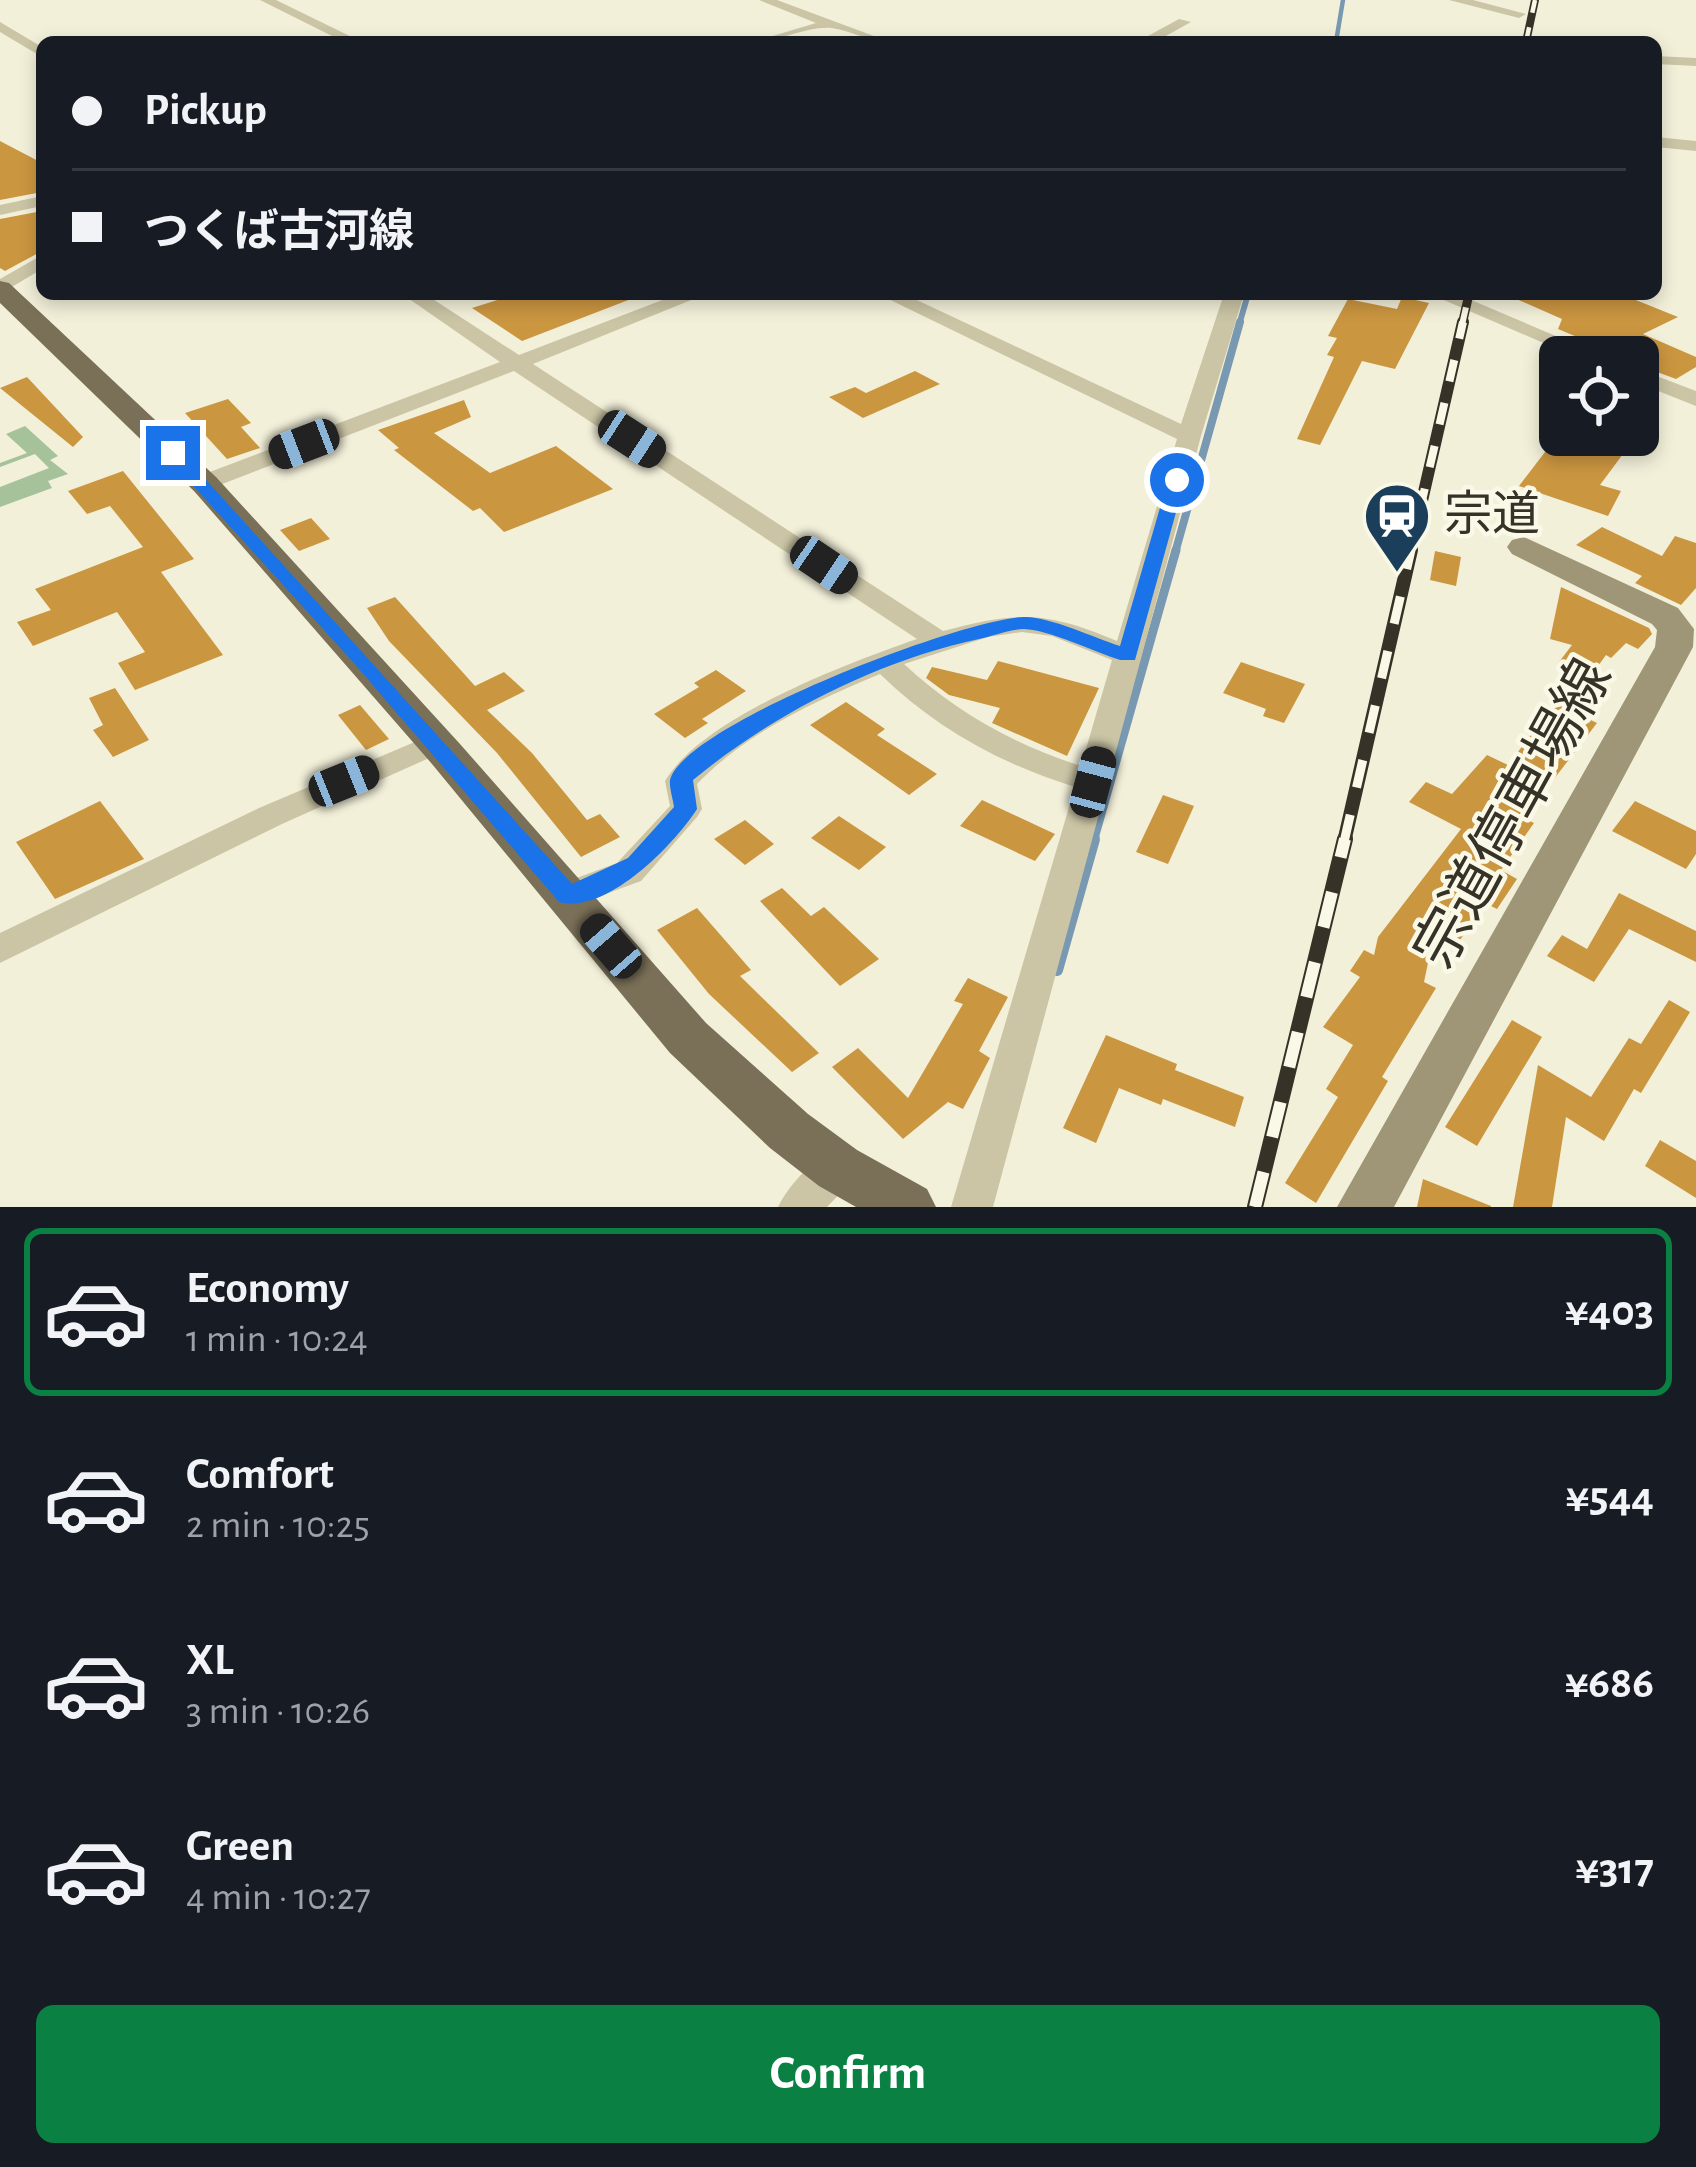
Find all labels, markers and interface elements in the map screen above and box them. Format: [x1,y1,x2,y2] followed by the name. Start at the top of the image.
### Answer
[144,88,267,133] text: Pickup
[144,210,414,255] text: つくば古河線
[1539,336,1659,456] map controls
[1539,336,1659,456] button: locate
[592,404,672,474] car
[264,414,344,474] car
[146,426,200,480] route end
[1150,453,1204,507] route start
[1362,481,1432,575] station icon: 宗道
[1444,489,1540,540] place label: 宗道
[784,530,864,600] car
[1404,649,1622,977] street label: 宗道停車場線
[1066,743,1120,821] car
[304,751,384,811] car
[574,907,648,985] car
[42,1258,150,1366] icon: car
[186,1266,349,1311] text: Economy
[1565,1289,1654,1334] text: ¥403
[186,1320,368,1359] text: 1 min · 10:24
[42,1444,150,1552] icon: car
[186,1452,334,1497] text: Comfort
[1566,1475,1654,1520] text: ¥544
[186,1506,370,1545] text: 2 min · 10:25
[42,1630,150,1738] icon: car
[186,1638,234,1683] text: XL
[1565,1661,1654,1706] text: ¥686
[186,1692,370,1731] text: 3 min · 10:26
[42,1816,150,1924] icon: car
[186,1824,294,1869] text: Green
[1575,1847,1654,1892] text: ¥317
[186,1878,371,1917] text: 4 min · 10:27
[36,2005,1660,2143] button: Confirm

